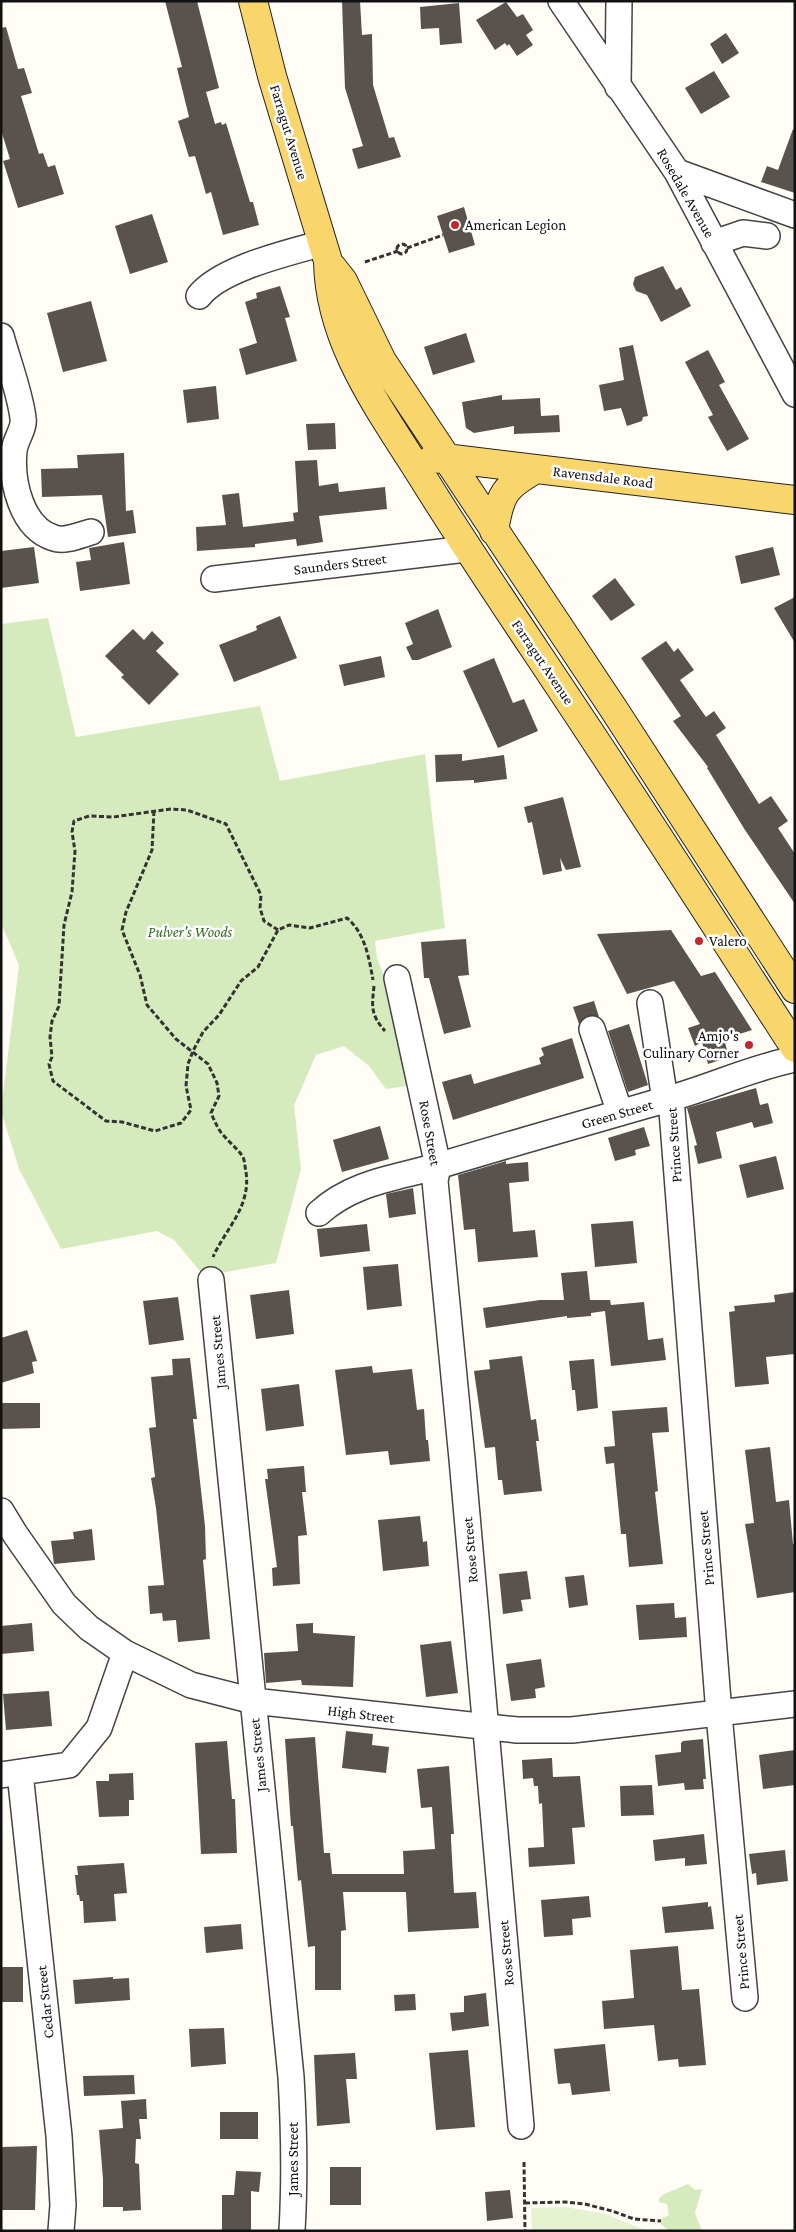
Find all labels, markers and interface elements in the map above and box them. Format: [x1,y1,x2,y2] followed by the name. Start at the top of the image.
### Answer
[266,83,311,182] street label: Farragut Avenue
[654,146,718,241] street label: Rosedale Avenue
[465,217,566,234] place label: American Legion
[449,219,461,231] marker: American Legion
[552,463,654,491] street label: Ravensdale Road
[293,550,388,578] street label: Saunders Street
[508,617,577,708] street label: Farragut Avenue
[148,924,233,940] park label: Pulver's Woods
[709,933,747,949] place label: Valero
[693,935,705,947] marker: Valero
[643,1028,740,1062] place label: Amjo's Culinary Corner
[743,1039,755,1051] marker: Amjo's Culinary Corner
[579,1096,656,1132] street label: Green Street
[416,1099,444,1168] street label: Rose Street
[663,1106,685,1183] street label: Prince Street
[207,1313,230,1391] street label: James Street
[695,1509,717,1586] street label: Prince Street
[459,1515,481,1584] street label: Rose Street
[327,1702,396,1727] street label: High Street
[246,1716,271,1795] street label: James Street
[730,1913,752,1990] street label: Prince Street
[495,1918,517,1987] street label: Rose Street
[33,1964,57,2039] street label: Cedar Street
[285,2121,302,2198] street label: James Street

